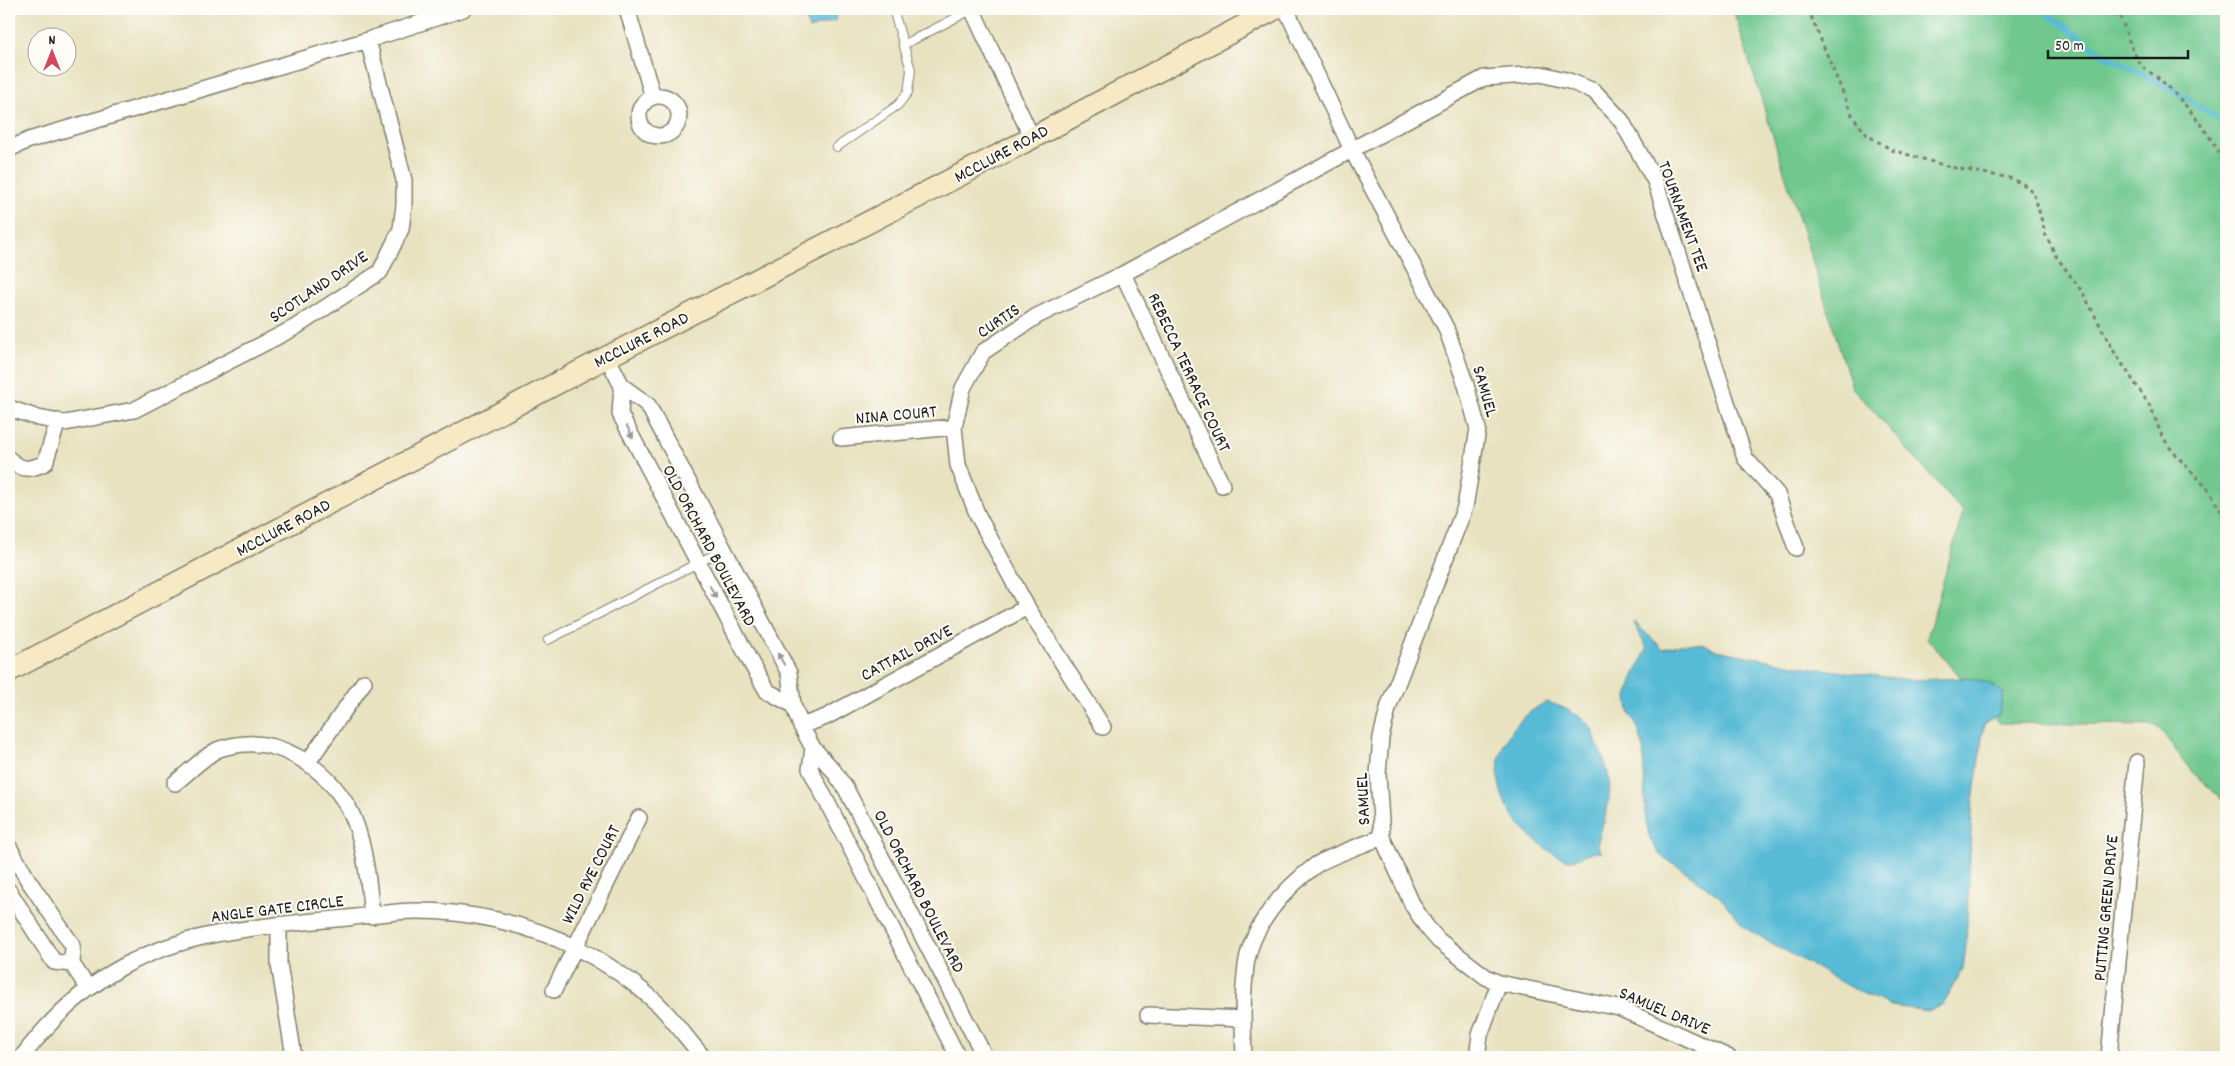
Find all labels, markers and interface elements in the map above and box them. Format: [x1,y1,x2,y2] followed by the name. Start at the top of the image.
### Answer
[28,28,78,78] north arrow
[2048,28,2188,60] scale bar
[49,31,56,51] text: N
[2055,36,2084,58] text: 50 m
[951,120,1054,191] street label: MCCLURE ROAD
[1650,158,1713,276] street label: TOURNAMENT TEE
[265,246,374,330] street label: SCOTLAND DRIVE
[1140,289,1236,457] street label: REBECCA TERRACE COURT
[973,299,1026,346] street label: CURTIS
[590,307,694,376] street label: MCCLURE ROAD
[1464,363,1503,421] street label: SAMUEL
[855,401,938,432] street label: NINA COURT
[626,425,634,439] one-way arrow
[655,461,761,631] street label: OLD ORCHARD BOULEVARD
[233,494,336,565] street label: MCCLURE ROAD
[709,584,717,599] one-way arrow
[857,620,957,689] street label: CATTAIL DRIVE
[777,652,786,665] one-way arrow
[1351,771,1378,826] street label: SAMUEL
[866,806,970,978] street label: OLD ORCHARD BOULEVARD
[557,821,628,929] street label: WILD RYE COURT
[2089,834,2126,982] street label: PUTTING GREEN DRIVE
[210,890,345,931] street label: ANGLE GATE CIRCLE
[1614,982,1714,1043] street label: SAMUEL DRIVE

